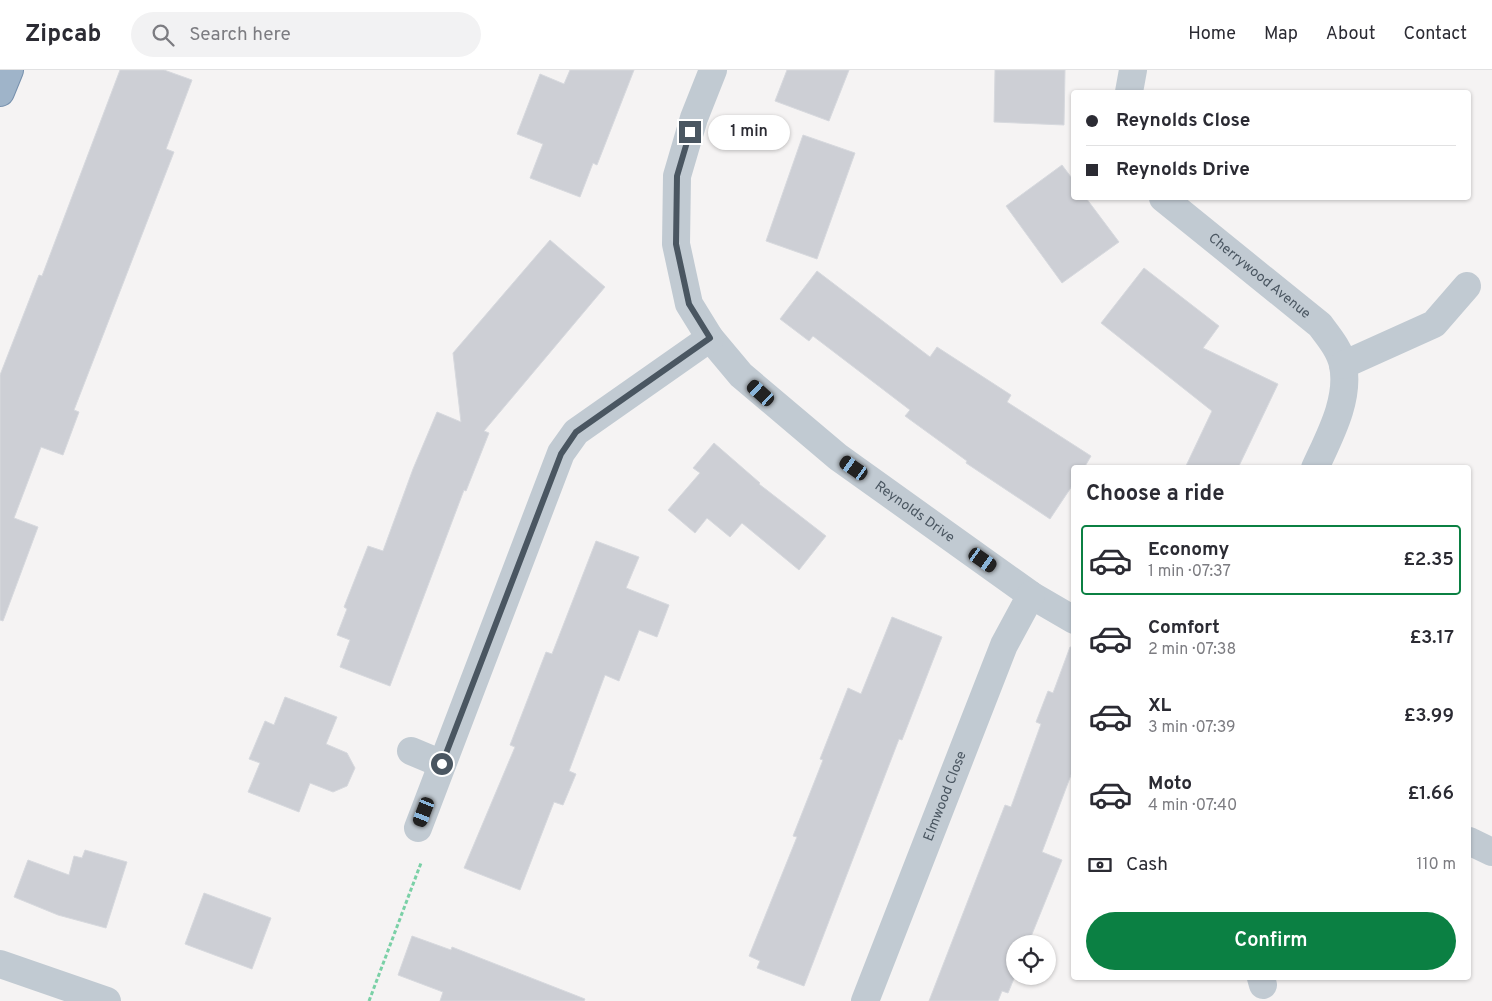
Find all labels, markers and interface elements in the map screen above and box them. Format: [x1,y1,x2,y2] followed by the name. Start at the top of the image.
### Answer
[131,12,481,57] search box
[25,20,101,50] text: Zipcab
[149,21,177,49] icon: search
[189,23,291,47] text: Search here
[1188,23,1236,46] text: Home
[1264,23,1298,46] text: Map
[1326,23,1375,46] text: About
[1403,23,1467,46] text: Contact
[1116,109,1250,133] text: Reynolds Close
[708,114,790,150] callout: 1 min
[679,121,701,143] route end
[730,122,768,142] text: 1 min
[1116,158,1250,182] text: Reynolds Drive
[1205,230,1314,322] street label: Cherrywood Avenue
[744,377,777,409] car
[837,453,870,483] car
[871,477,958,546] street label: Reynolds Drive
[1086,481,1224,508] text: Choose a ride
[1088,538,1133,583] icon: car
[1148,538,1229,562] text: Economy
[966,545,999,575] car
[1403,548,1454,572] text: £2.35
[1148,562,1231,582] text: 1 min · 07:37
[1088,616,1133,661] icon: car
[1148,616,1220,640] text: Comfort
[1410,626,1454,650] text: £3.17
[1148,640,1236,660] text: 2 min · 07:38
[1088,694,1133,739] icon: car
[1148,694,1171,718] text: XL
[1404,704,1454,728] text: £3.99
[1148,718,1236,738] text: 3 min · 07:39
[920,749,970,844] street label: Elmwood Close
[431,753,453,775] route start
[1088,772,1133,817] icon: car
[1148,772,1192,796] text: Moto
[1407,782,1454,806] text: £1.66
[411,795,436,829] car
[1148,796,1237,816] text: 4 min · 07:40
[1086,851,1114,879] icon: cash
[1126,853,1168,877] text: Cash
[1416,855,1456,875] text: 110 m
[1086,912,1456,970] button: Confirm
[1006,935,1056,985] map controls
[1006,935,1056,985] button: locate

